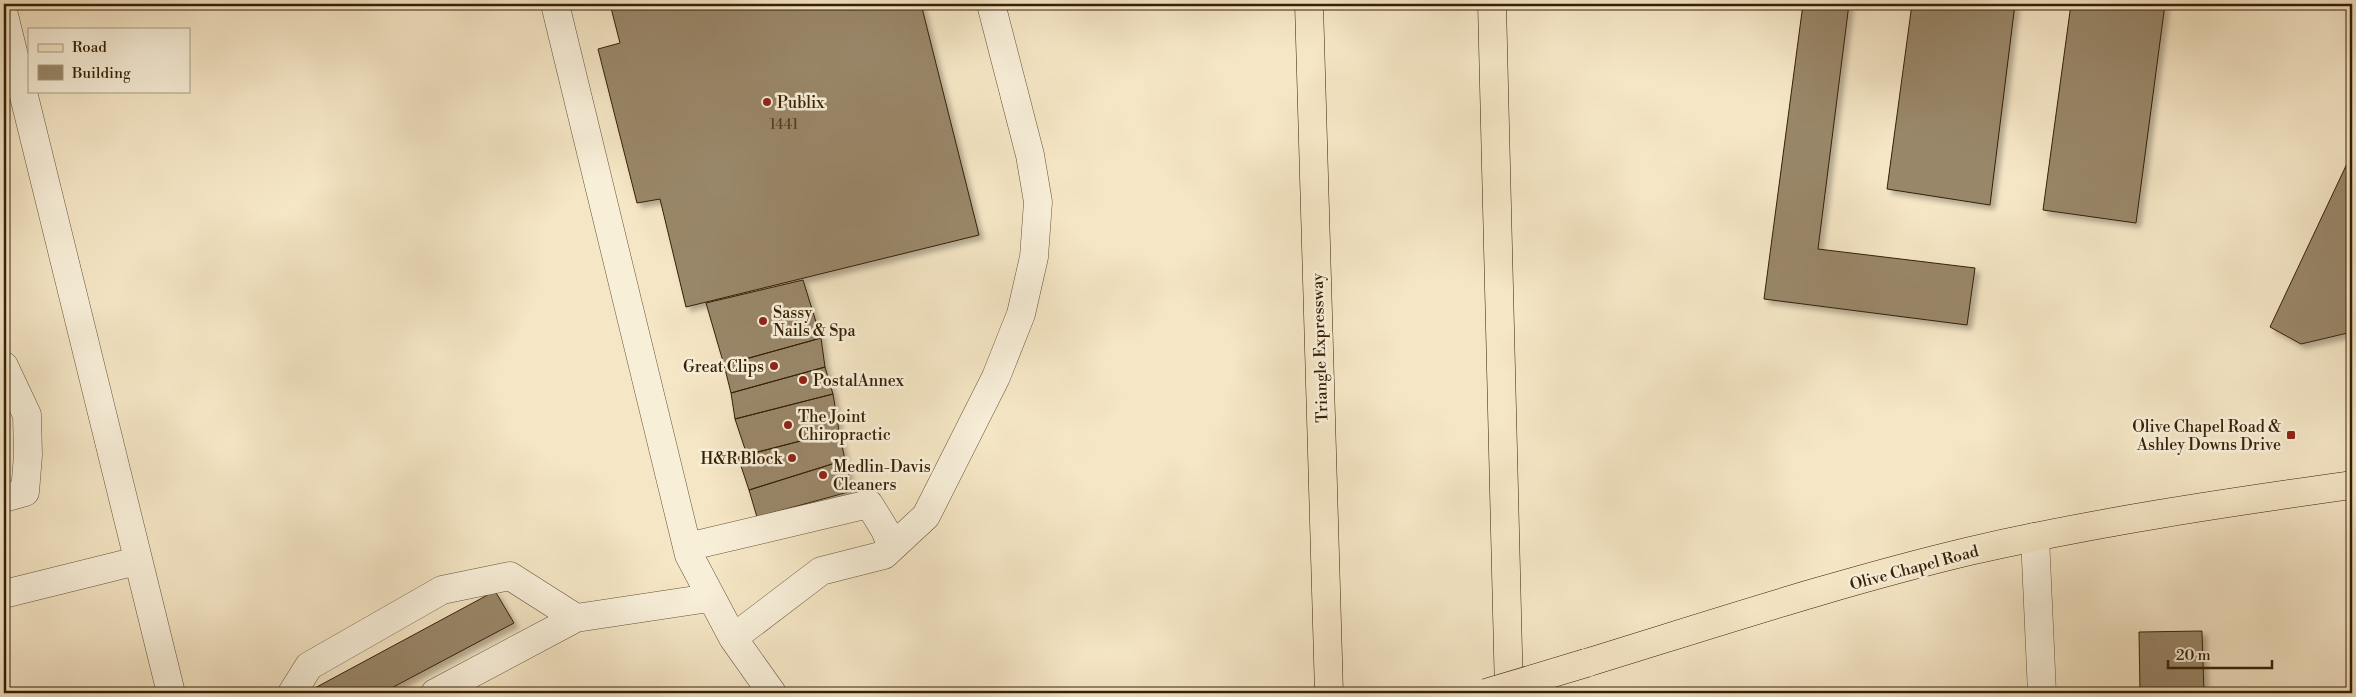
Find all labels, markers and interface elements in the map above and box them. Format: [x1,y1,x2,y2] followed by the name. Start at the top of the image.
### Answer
[28,28,190,92] legend
[72,38,107,57] text: Road
[71,64,131,83] text: Building
[777,93,825,113] place label: Publix
[761,96,773,108] marker: Publix
[770,116,798,134] house number: 1441
[1307,273,1333,423] street label: Triangle Expressway
[773,303,857,341] place label: Sassy Nails & Spa
[757,315,769,327] marker: Sassy Nails & Spa
[683,357,764,377] place label: Great Clips
[768,360,780,372] marker: Great Clips
[813,371,905,391] place label: PostalAnnex
[797,374,809,386] marker: PostalAnnex
[798,407,891,445] place label: The Joint Chiropractic
[2132,417,2281,455] place label: Olive Chapel Road & Ashley Downs Drive
[782,419,794,431] marker: The Joint Chiropractic
[2285,429,2297,441] marker: Olive Chapel Road & Ashley Downs Drive
[701,449,784,469] place label: H&R Block
[786,452,798,464] marker: H&R Block
[833,457,931,495] place label: Medlin-Davis Cleaners
[817,469,829,481] marker: Medlin-Davis Cleaners
[1848,541,1981,595] street label: Olive Chapel Road
[2168,637,2272,669] scale bar
[2176,646,2211,665] text: 20 m

